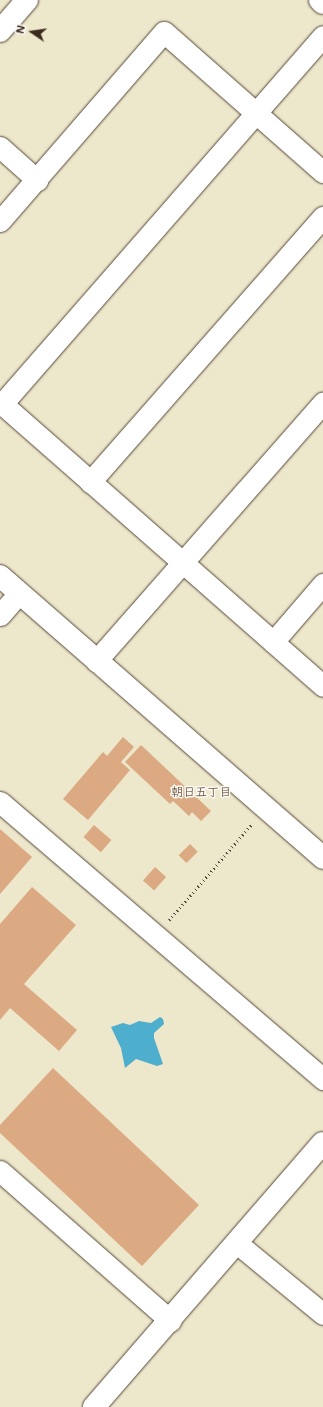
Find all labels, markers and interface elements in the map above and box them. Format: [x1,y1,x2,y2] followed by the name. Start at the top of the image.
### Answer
[12,12,52,52] north arrow
[12,23,28,35] text: N
[171,785,231,799] district label: 朝日五丁目

